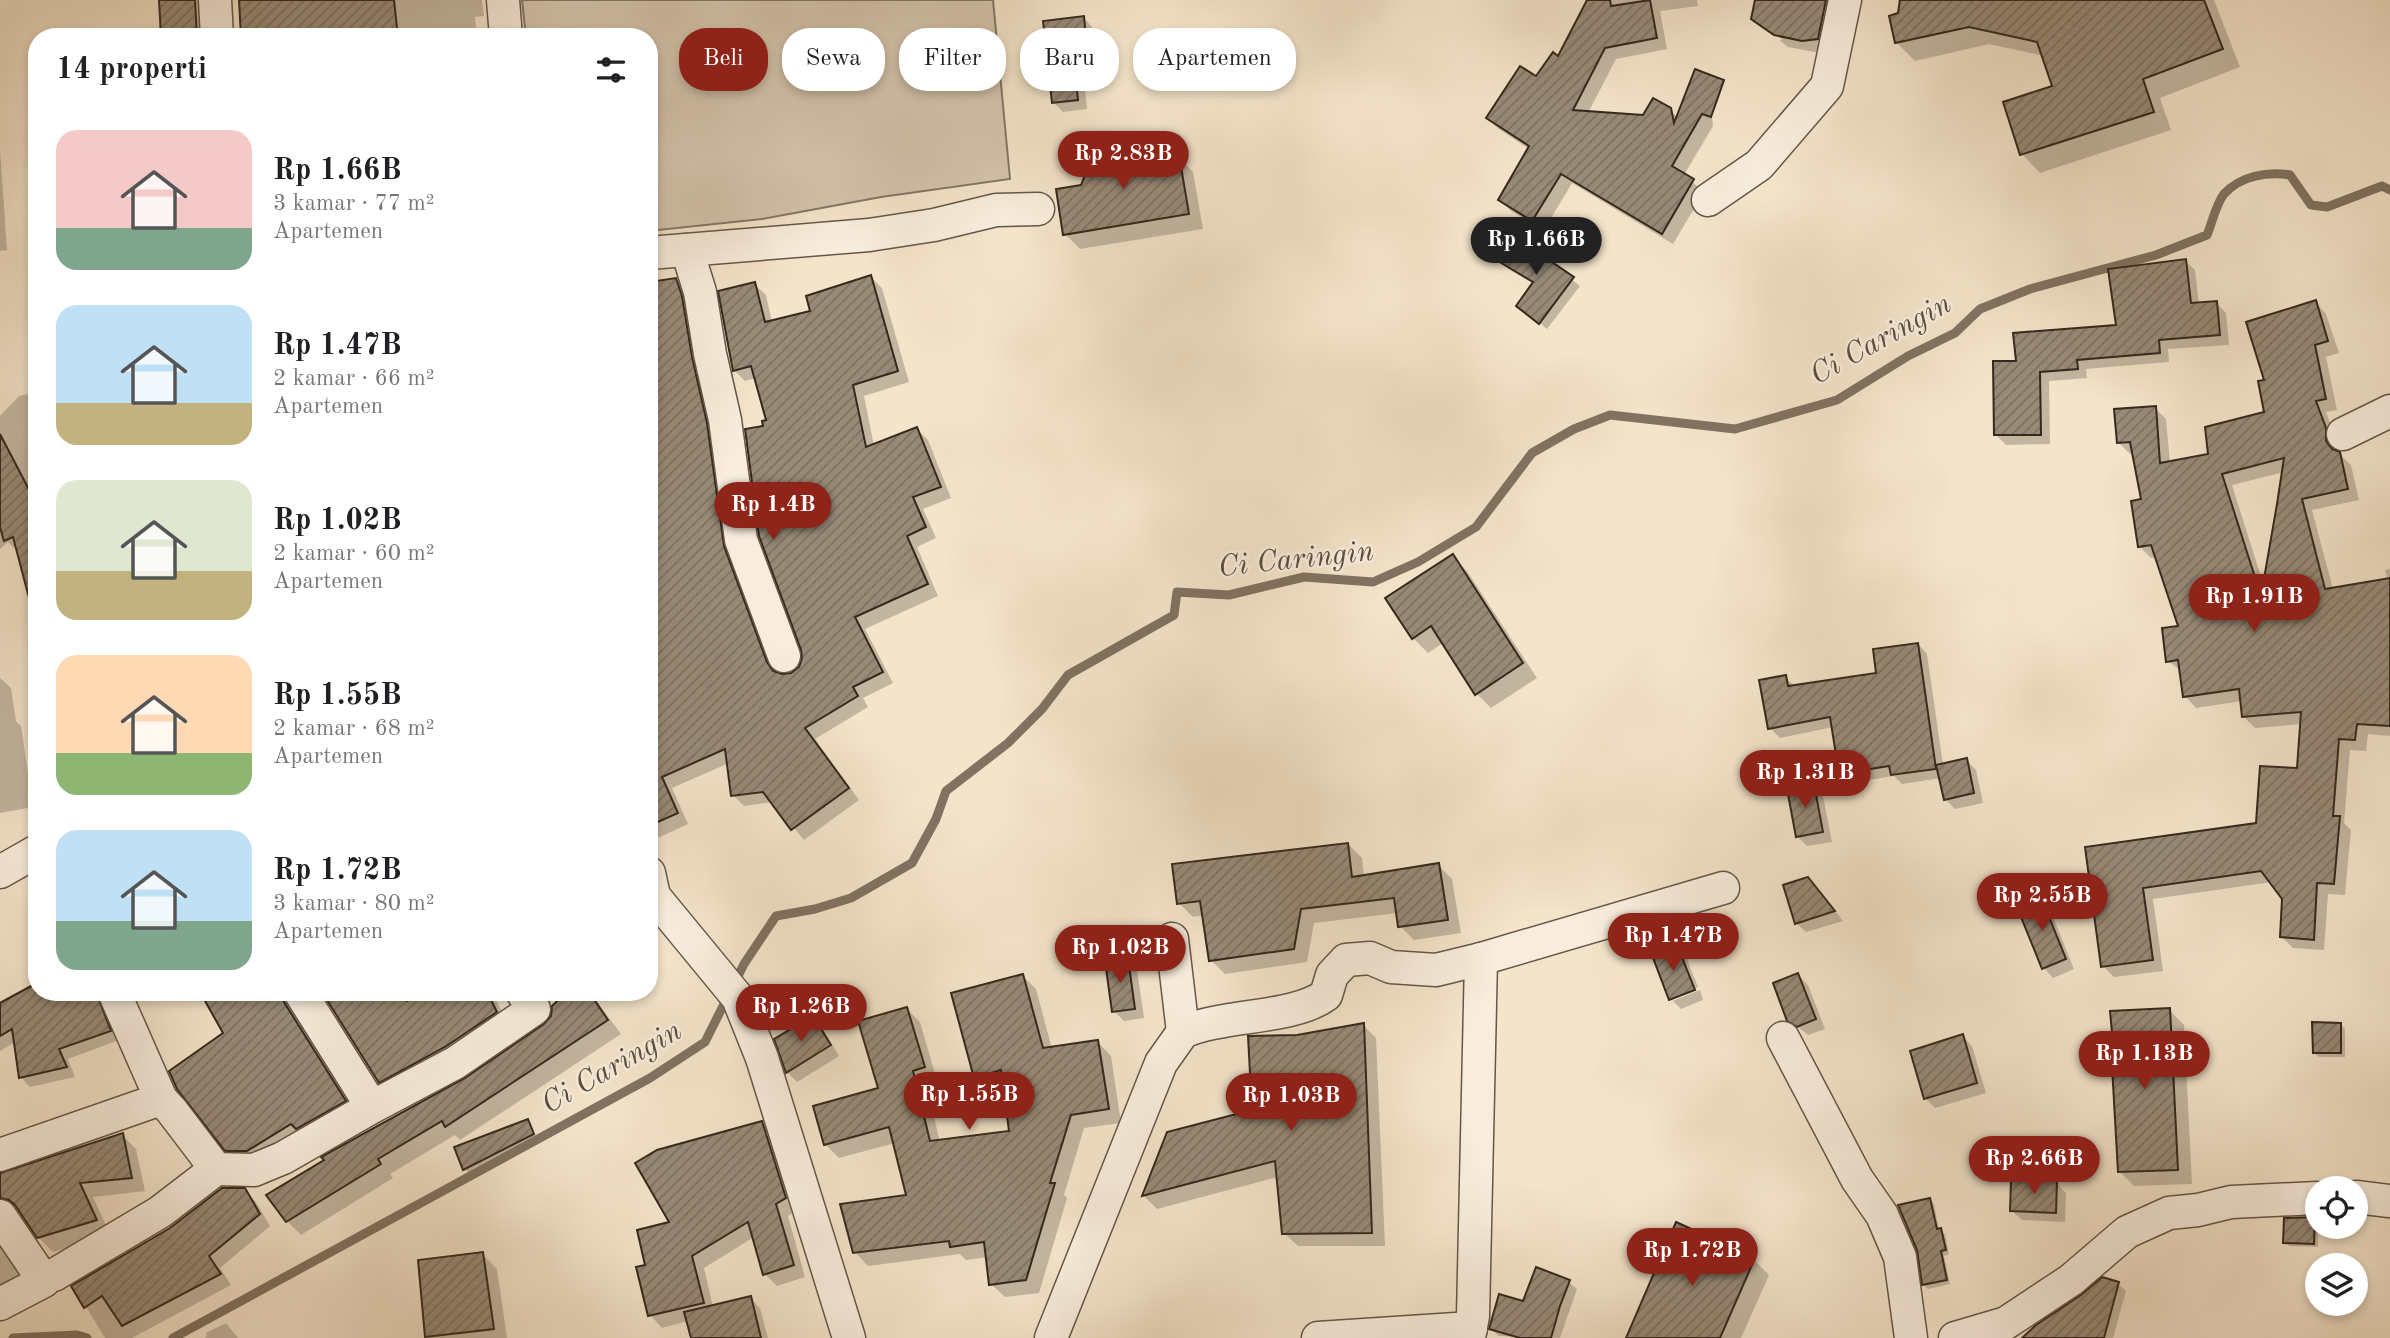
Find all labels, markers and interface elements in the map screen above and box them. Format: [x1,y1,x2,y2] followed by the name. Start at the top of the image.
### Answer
[679,28,768,91] chip: Beli
[782,28,885,91] chip: Sewa
[899,28,1006,91] chip: Filter
[1020,28,1119,91] chip: Baru
[1133,28,1296,91] chip: Apartemen
[592,51,630,89] icon: filters
[56,55,207,85] text: 14 properti
[1051,132,1195,191] pin: Rp 2.83B
[1074,142,1172,165] text: Rp 2.83B
[273,156,402,186] text: Rp 1.66B
[112,158,196,242] icon: home
[273,192,435,215] text: 3 kamar · 77 m²
[1464,218,1608,277] pin: Rp 1.66B
[273,220,383,243] text: Apartemen
[1487,228,1585,251] text: Rp 1.66B
[1805,289,1957,391] water label: Ci Caringin
[273,331,402,361] text: Rp 1.47B
[112,333,196,417] icon: home
[273,367,435,390] text: 2 kamar · 66 m²
[273,395,383,418] text: Apartemen
[708,482,838,542] pin: Rp 1.4B
[730,493,816,516] text: Rp 1.4B
[273,506,402,536] text: Rp 1.02B
[112,508,196,592] icon: home
[1217,537,1375,583] water label: Ci Caringin
[273,542,435,565] text: 2 kamar · 60 m²
[273,570,383,593] text: Apartemen
[2182,574,2326,634] pin: Rp 1.91B
[2205,585,2303,608] text: Rp 1.91B
[273,681,402,711] text: Rp 1.55B
[112,683,196,767] icon: home
[273,717,435,740] text: 2 kamar · 68 m²
[273,745,383,768] text: Apartemen
[1733,750,1877,810] pin: Rp 1.31B
[1756,761,1854,784] text: Rp 1.31B
[273,856,402,886] text: Rp 1.72B
[112,858,196,942] icon: home
[1970,874,2114,933] pin: Rp 2.55B
[1993,884,2091,907] text: Rp 2.55B
[273,892,435,915] text: 3 kamar · 80 m²
[1601,914,1745,973] pin: Rp 1.47B
[273,920,383,943] text: Apartemen
[1624,924,1722,947] text: Rp 1.47B
[1048,926,1192,985] pin: Rp 1.02B
[1071,936,1169,959] text: Rp 1.02B
[729,984,873,1044] pin: Rp 1.26B
[752,995,850,1018] text: Rp 1.26B
[537,1016,687,1120] water label: Ci Caringin
[2072,1032,2216,1091] pin: Rp 1.13B
[2095,1042,2193,1065] text: Rp 1.13B
[897,1072,1041,1132] pin: Rp 1.55B
[1219,1074,1363,1133] pin: Rp 1.03B
[920,1083,1018,1106] text: Rp 1.55B
[1242,1084,1340,1107] text: Rp 1.03B
[1962,1136,2106,1196] pin: Rp 2.66B
[1985,1147,2083,1170] text: Rp 2.66B
[2305,1176,2368,1316] map controls
[2305,1176,2368,1239] button: locate
[1620,1228,1764,1288] pin: Rp 1.72B
[1643,1239,1741,1262] text: Rp 1.72B
[2305,1253,2368,1316] button: layers

